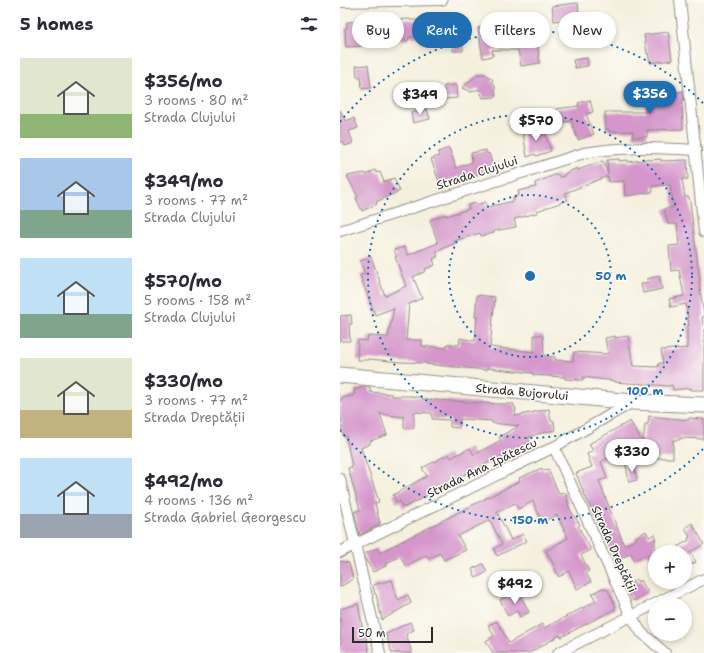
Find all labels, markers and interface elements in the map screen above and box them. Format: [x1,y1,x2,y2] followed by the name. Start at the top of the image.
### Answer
[352,12,404,48] chip: Buy
[412,12,472,48] chip: Rent
[480,12,550,48] chip: Filters
[558,12,616,48] chip: New
[20,13,93,35] text: 5 homes
[298,13,320,35] icon: filters
[144,70,223,92] text: $356/mo
[52,74,100,122] icon: home
[626,81,674,115] pin: $356
[396,82,444,116] pin: $349
[632,85,668,102] text: $356
[402,86,438,103] text: $349
[144,92,248,109] text: 3 rooms · 80 m²
[512,108,560,142] pin: $570
[144,109,236,126] text: Strada Clujului
[518,112,554,129] text: $570
[434,152,520,194] street label: Strada Clujului
[144,170,223,192] text: $349/mo
[52,174,100,222] icon: home
[144,192,248,209] text: 3 rooms · 77 m²
[144,209,236,226] text: Strada Clujului
[596,268,627,284] text: 50 m
[523,269,537,283] centre of rings
[144,270,222,292] text: $570/mo
[52,274,100,322] icon: home
[144,292,251,309] text: 5 rooms · 158 m²
[144,309,236,326] text: Strada Clujului
[144,370,223,392] text: $330/mo
[52,374,100,422] icon: home
[475,380,569,404] street label: Strada Bujorului
[627,383,664,399] text: 100 m
[144,392,248,409] text: 3 rooms · 77 m²
[144,409,245,426] text: Strada Dreptății
[424,434,540,502] street label: Strada Ana Ipătescu
[608,439,656,473] pin: $330
[614,443,650,460] text: $330
[144,470,223,492] text: $492/mo
[52,474,100,522] icon: home
[144,492,253,509] text: 4 rooms · 136 m²
[588,503,640,595] street label: Strada Dreptății
[144,509,306,526] text: Strada Gabriel Georgescu
[512,512,548,528] text: 150 m
[648,545,692,641] map controls
[648,545,692,589] button: +
[491,571,539,605] pin: $492
[497,575,533,592] text: $492
[648,597,692,641] button: −
[352,625,433,644] scale bar
[358,626,386,641] text: 50 m

